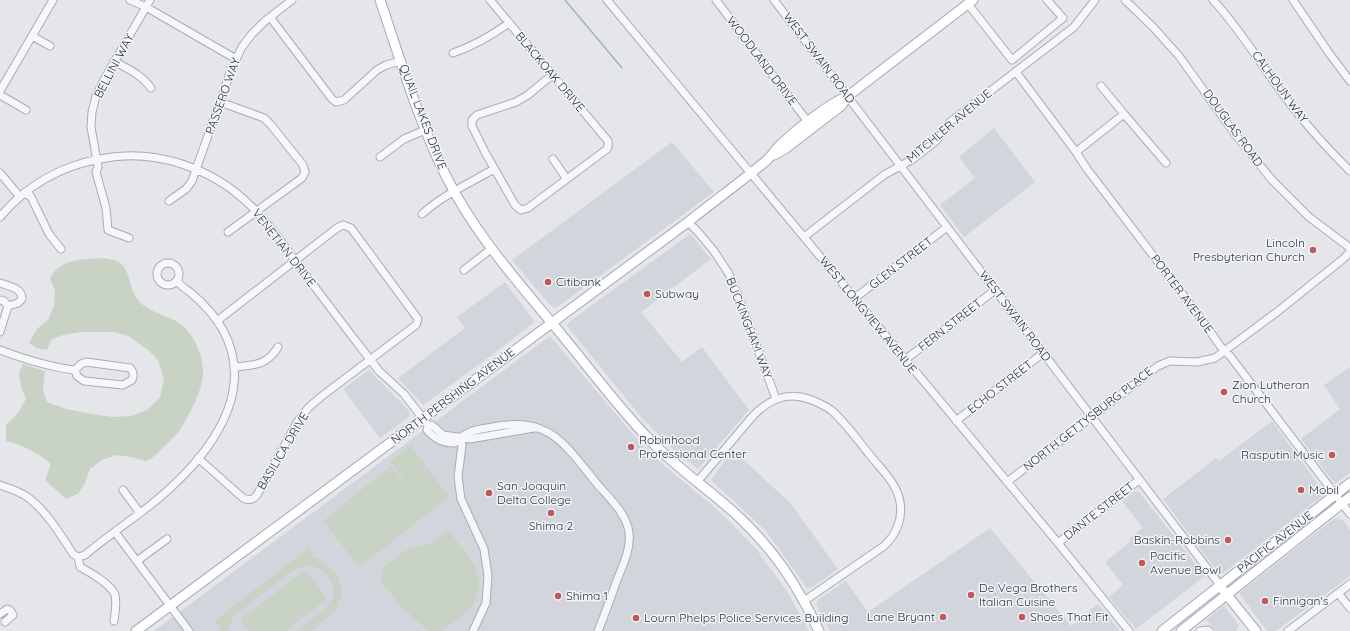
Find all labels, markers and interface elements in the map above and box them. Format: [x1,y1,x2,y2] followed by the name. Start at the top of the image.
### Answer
[780,9,859,106] street label: WEST SWAIN ROAD
[724,13,801,108] street label: WOODLAND DRIVE
[512,28,588,115] street label: BLACKOAK DRIVE
[90,31,137,100] street label: BELLINI WAY
[1249,48,1312,126] street label: CALHOUN WAY
[202,55,243,136] street label: PASSERO WAY
[396,62,451,172] street label: QUAIL LAKES DRIVE
[903,86,994,166] street label: MITCHLER AVENUE
[1200,86,1267,170] street label: DOUGLAS ROAD
[249,206,320,290] street label: VENETIAN DRIVE
[866,233,935,292] street label: GLEN STREET
[1193,235,1305,264] place label: Lincoln Presbyterian Church
[1308,245,1318,255] marker: Lincoln Presbyterian Church
[1148,251,1217,336] street label: PORTER AVENUE
[817,253,920,376] street label: WEST LONGVIEW AVENUE
[976,267,1055,364] street label: WEST SWAIN ROAD
[556,274,601,289] place label: Citibank
[723,275,776,381] street label: BUCKINGHAM WAY
[543,277,553,287] marker: Citibank
[655,286,699,301] place label: Subway
[642,289,652,299] marker: Subway
[915,295,984,354] street label: FERN STREET
[388,344,518,447] street label: NORTH PERSHING AVENUE
[964,356,1035,417] street label: ECHO STREET
[1020,363,1156,474] street label: NORTH GETTYSBURG PLACE
[1232,377,1309,406] place label: Zion Lutheran Church
[1219,387,1229,397] marker: Zion Lutheran Church
[253,409,312,492] street label: BASILICA DRIVE
[639,432,747,461] place label: Robinhood Professional Center
[626,442,636,452] marker: Robinhood Professional Center
[1241,447,1324,462] place label: Rasputin Music
[1327,450,1337,460] marker: Rasputin Music
[497,478,571,507] place label: San Joaquin Delta College
[1060,478,1137,543] street label: DANTE STREET
[1309,482,1339,497] place label: Mobil
[1296,485,1306,495] marker: Mobil
[484,488,494,498] marker: San Joaquin Delta College
[1234,507,1316,576] street label: PACIFIC AVENUE
[546,508,556,518] marker: Shima 2
[529,518,573,533] place label: Shima 2
[1134,532,1220,547] place label: Baskin-Robbins
[1223,535,1233,545] marker: Baskin-Robbins
[1150,548,1221,577] place label: Pacific Avenue Bowl
[1137,558,1147,568] marker: Pacific Avenue Bowl
[979,580,1078,609] place label: De Vega Brothers Italian Cuisine
[566,588,608,603] place label: Shima 1
[966,590,976,600] marker: De Vega Brothers Italian Cuisine
[553,591,563,601] marker: Shima 1
[1273,593,1329,608] place label: Finnigan's
[1260,596,1270,606] marker: Finnigan's
[867,609,935,624] place label: Lane Bryant
[1030,609,1109,624] place label: Shoes That Fit
[644,610,849,625] place label: Lourn Phelps Police Services Building
[938,612,948,622] marker: Lane Bryant
[1017,612,1027,622] marker: Shoes That Fit
[631,613,641,623] marker: Lourn Phelps Police Services Building

